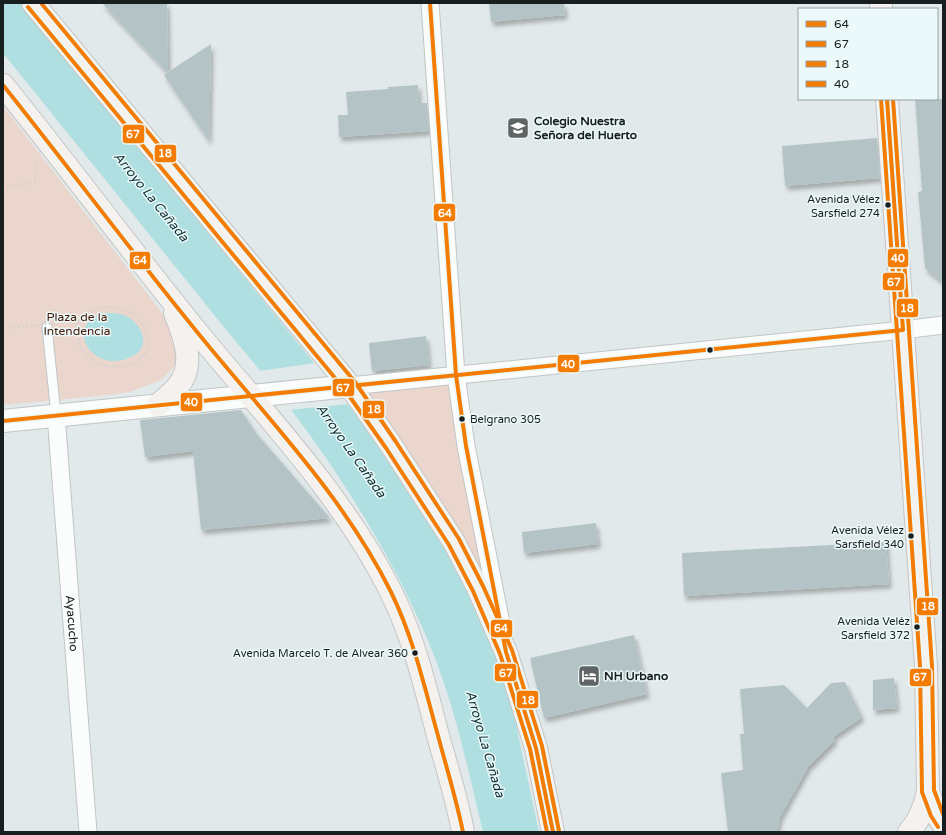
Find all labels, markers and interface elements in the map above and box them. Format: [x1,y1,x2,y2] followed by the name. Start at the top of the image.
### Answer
[798,8,938,100] legend
[834,17,850,31] text: 64
[834,37,849,51] text: 67
[834,57,849,71] text: 18
[834,77,850,91] text: 40
[534,114,637,142] place label: Colegio Nuestra Señora del Huerto
[505,115,531,141] school or university icon: Colegio Nuestra Señora del Huerto
[122,124,145,144] line badge: 67
[126,128,140,141] text: 67
[154,144,177,163] line badge: 18
[158,147,172,160] text: 18
[110,149,192,246] water label: Arroyo La Cañada
[807,193,881,220] place label: Avenida Vélez Sarsfield 274
[883,200,893,210] marker: Avenida Vélez Sarsfield 274
[433,203,456,222] line badge: 64
[438,207,452,220] text: 64
[887,248,909,268] line badge: 40
[129,251,151,270] line badge: 64
[891,252,905,265] text: 40
[133,254,147,267] text: 64
[882,272,905,291] line badge: 67
[887,276,901,289] text: 67
[896,298,919,318] line badge: 18
[900,302,914,315] text: 18
[44,310,110,338] park label: Plaza de la Intendencia
[705,345,715,355] unlabelled marker
[557,354,580,373] line badge: 40
[561,358,575,371] text: 40
[332,378,355,397] line badge: 67
[336,382,350,395] text: 67
[180,392,203,412] line badge: 40
[184,396,198,409] text: 40
[362,400,385,419] line badge: 18
[313,401,390,501] water label: Arroyo La Cañada
[367,403,381,416] text: 18
[470,413,541,426] place label: Belgrano 305
[457,414,467,424] marker: Belgrano 305
[831,524,905,551] place label: Avenida Vélez Sarsfield 340
[906,531,916,541] marker: Avenida Vélez Sarsfield 340
[63,595,81,652] street label: Ayacucho
[916,597,939,616] line badge: 18
[921,600,935,613] text: 18
[837,615,911,642] place label: Avenida Veléz Sarsfield 372
[490,619,513,638] line badge: 64
[494,622,508,635] text: 64
[912,622,922,632] marker: Avenida Veléz Sarsfield 372
[233,647,408,660] place label: Avenida Marcelo T. de Alvear 360
[410,648,420,658] marker: Avenida Marcelo T. de Alvear 360
[494,663,517,682] line badge: 67
[576,663,602,689] hotel icon: NH Urbano
[499,667,513,680] text: 67
[909,668,932,687] line badge: 67
[604,669,668,683] place label: NH Urbano
[913,671,927,684] text: 67
[462,689,508,800] water label: Arroyo La Cañada
[516,690,539,709] line badge: 18
[521,694,535,707] text: 18

